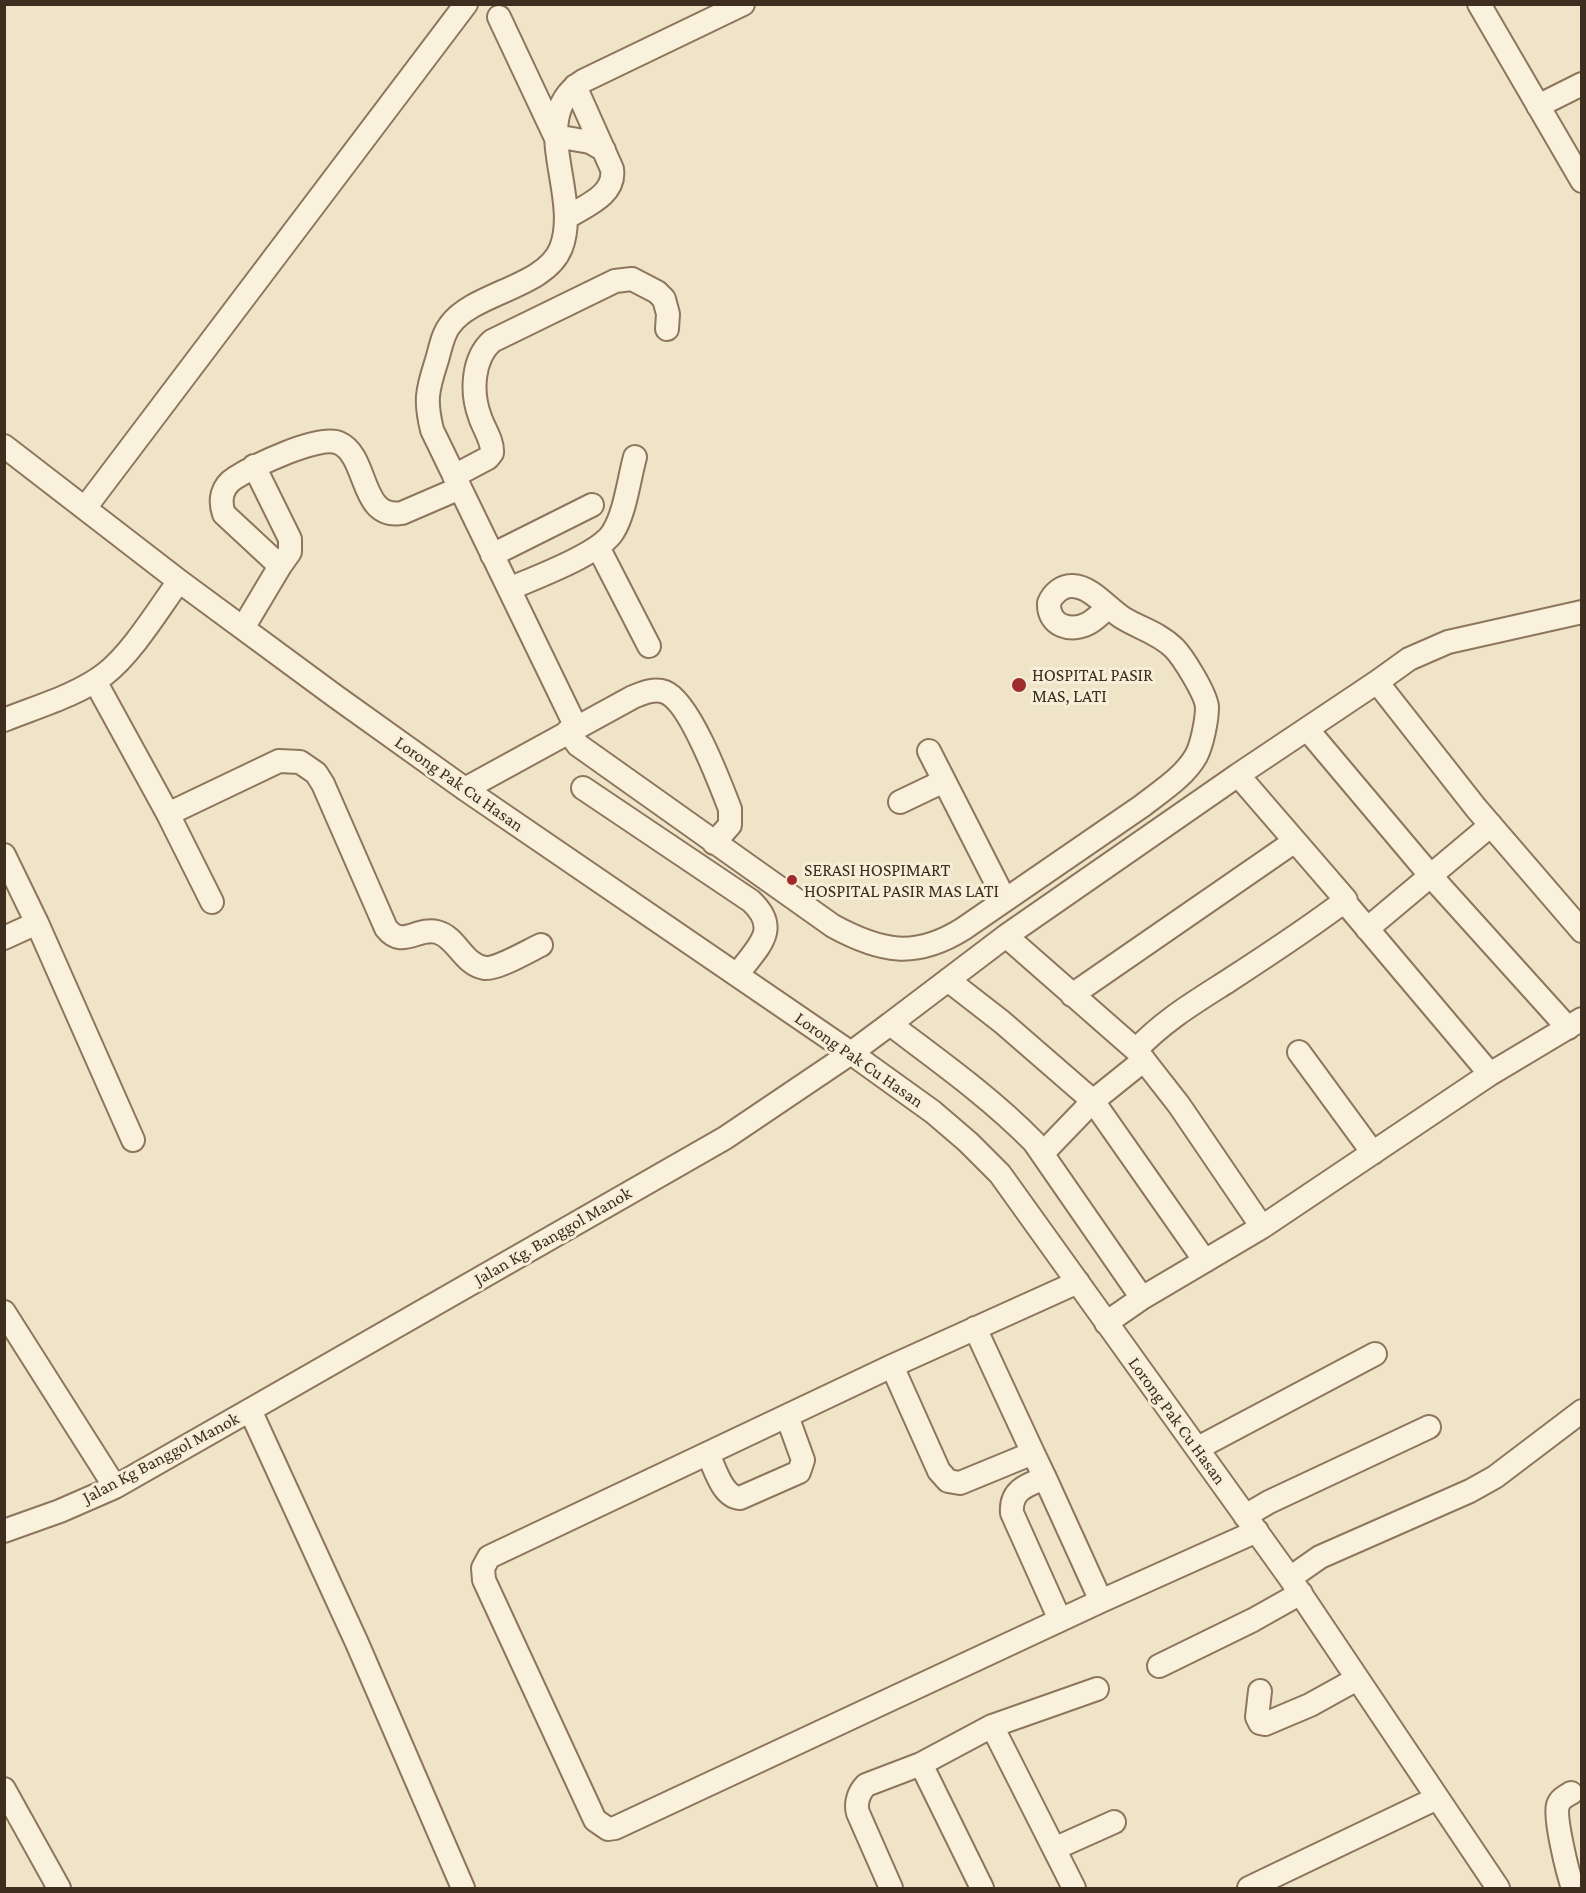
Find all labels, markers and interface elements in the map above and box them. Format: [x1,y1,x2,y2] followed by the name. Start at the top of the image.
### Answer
[1032,664,1153,706] place label: HOSPITAL PASIR MAS, LATI
[1010,676,1028,694] marker: HOSPITAL PASIR MAS, LATI
[390,731,528,837] street label: Lorong Pak Cu Hasan
[804,859,999,902] place label: SERASI HOSPIMART HOSPITAL PASIR MAS LATI
[785,873,799,887] marker: SERASI HOSPIMART HOSPITAL PASIR MAS LATI
[790,1007,928,1113] street label: Lorong Pak Cu Hasan
[470,1182,636,1290] street label: Jalan Kg. Banggol Manok
[1123,1353,1231,1489] street label: Lorong Pak Cu Hasan
[79,1407,243,1509] street label: Jalan Kg Banggol Manok

